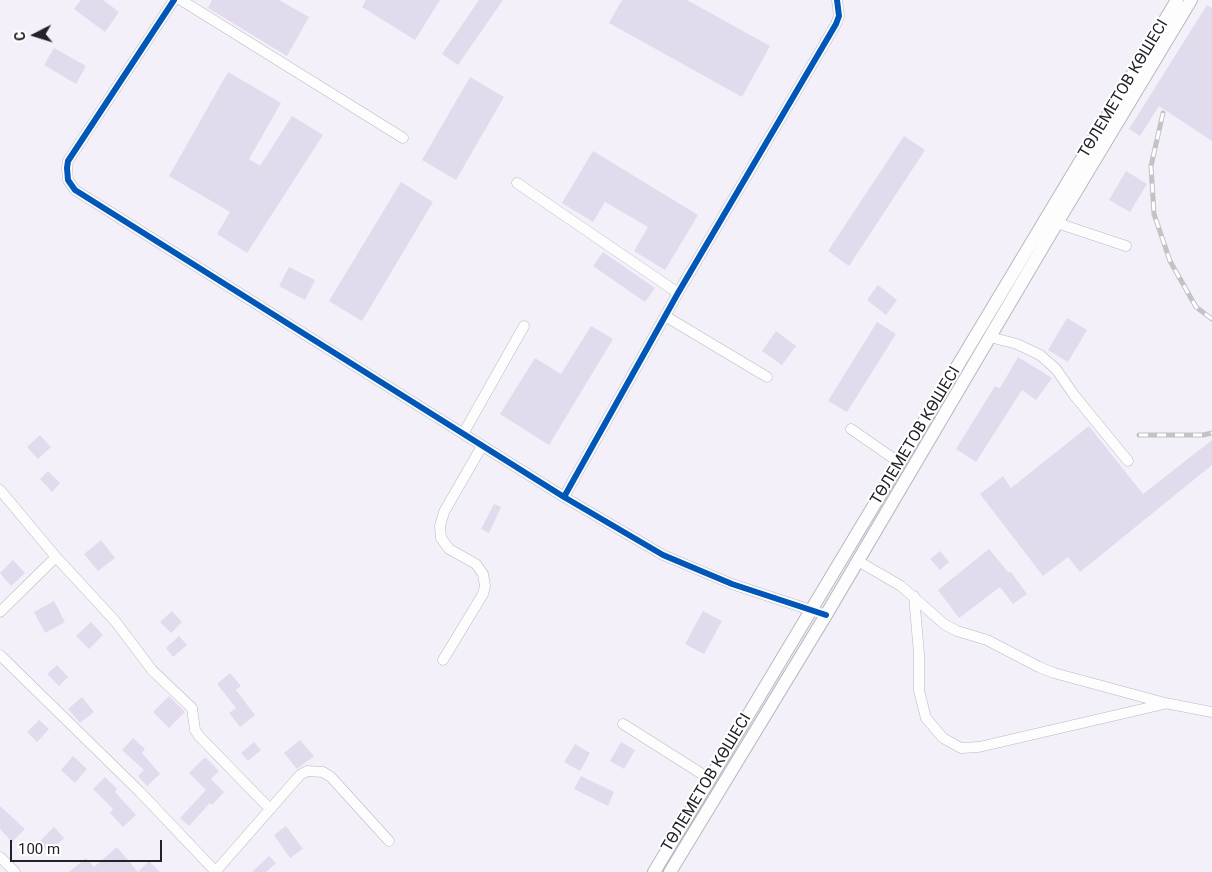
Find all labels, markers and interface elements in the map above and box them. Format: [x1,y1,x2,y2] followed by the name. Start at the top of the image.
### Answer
[10,10,60,60] north arrow
[1075,16,1173,162] street label: ТӨЛЕМЕТОВ КӨШЕСІ
[12,31,28,42] text: С
[867,363,965,509] street label: ТӨЛЕМЕТОВ КӨШЕСІ
[658,710,756,856] street label: ТӨЛЕМЕТОВ КӨШЕСІ
[12,830,165,862] scale bar
[18,840,60,858] text: 100 m

